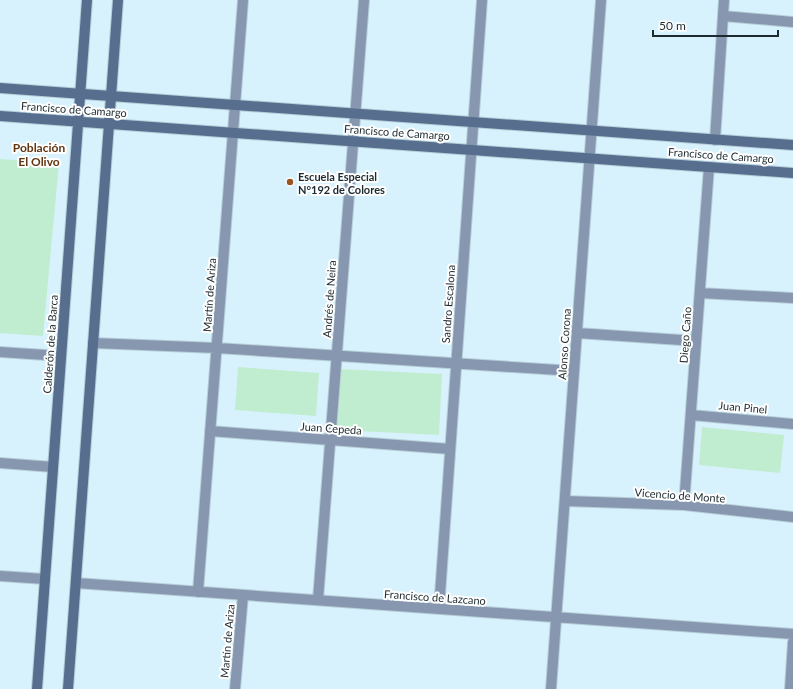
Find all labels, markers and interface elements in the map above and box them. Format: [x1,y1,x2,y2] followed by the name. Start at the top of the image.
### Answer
[653,12,778,38] scale bar
[659,18,686,33] text: 50 m
[21,99,127,119] street label: Francisco de Camargo
[344,122,450,142] street label: Francisco de Camargo
[13,140,65,169] district label: Población El Olivo
[668,145,774,165] street label: Francisco de Camargo
[298,170,385,196] place label: Escuela Especial N°192 de Colores
[285,177,295,187] marker: Escuela Especial N°192 de Colores
[200,258,218,332] street label: Martín de Ariza
[320,260,338,338] street label: Andrés de Neira
[439,264,457,344] street label: Sandro Escalona
[40,294,60,394] street label: Calderón de la Barca
[677,306,693,364] street label: Diego Caño
[555,308,573,380] street label: Alonso Corona
[718,398,768,416] street label: Juan Pinel
[300,419,362,437] street label: Juan Cepeda
[634,485,726,505] street label: Vicencio de Monte
[384,587,486,607] street label: Francisco de Lazcano
[217,603,237,679] street label: Martín de Ariza

